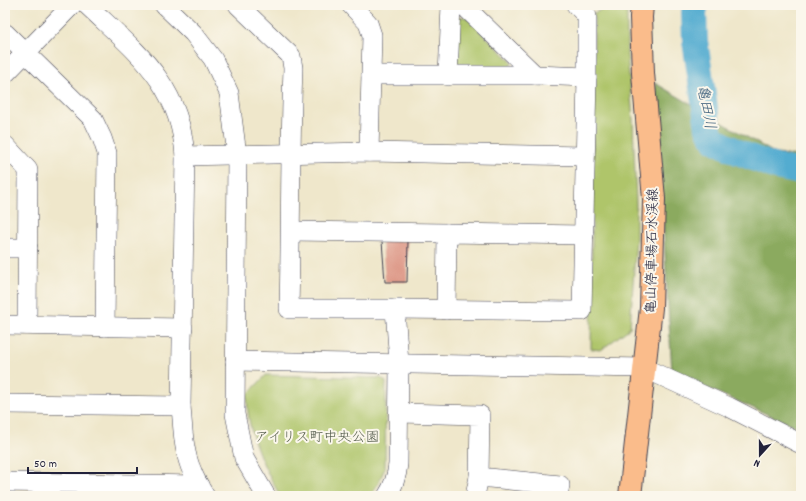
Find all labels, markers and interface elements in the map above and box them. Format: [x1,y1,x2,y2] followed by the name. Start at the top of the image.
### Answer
[690,83,720,132] water label: 亀田川
[642,188,664,314] street label: 亀山停車場石水渓線
[254,428,380,448] park label: アイリス町中央公園
[740,435,780,475] north arrow
[28,449,137,475] scale bar
[751,454,763,471] text: N
[34,456,57,473] text: 50 m

